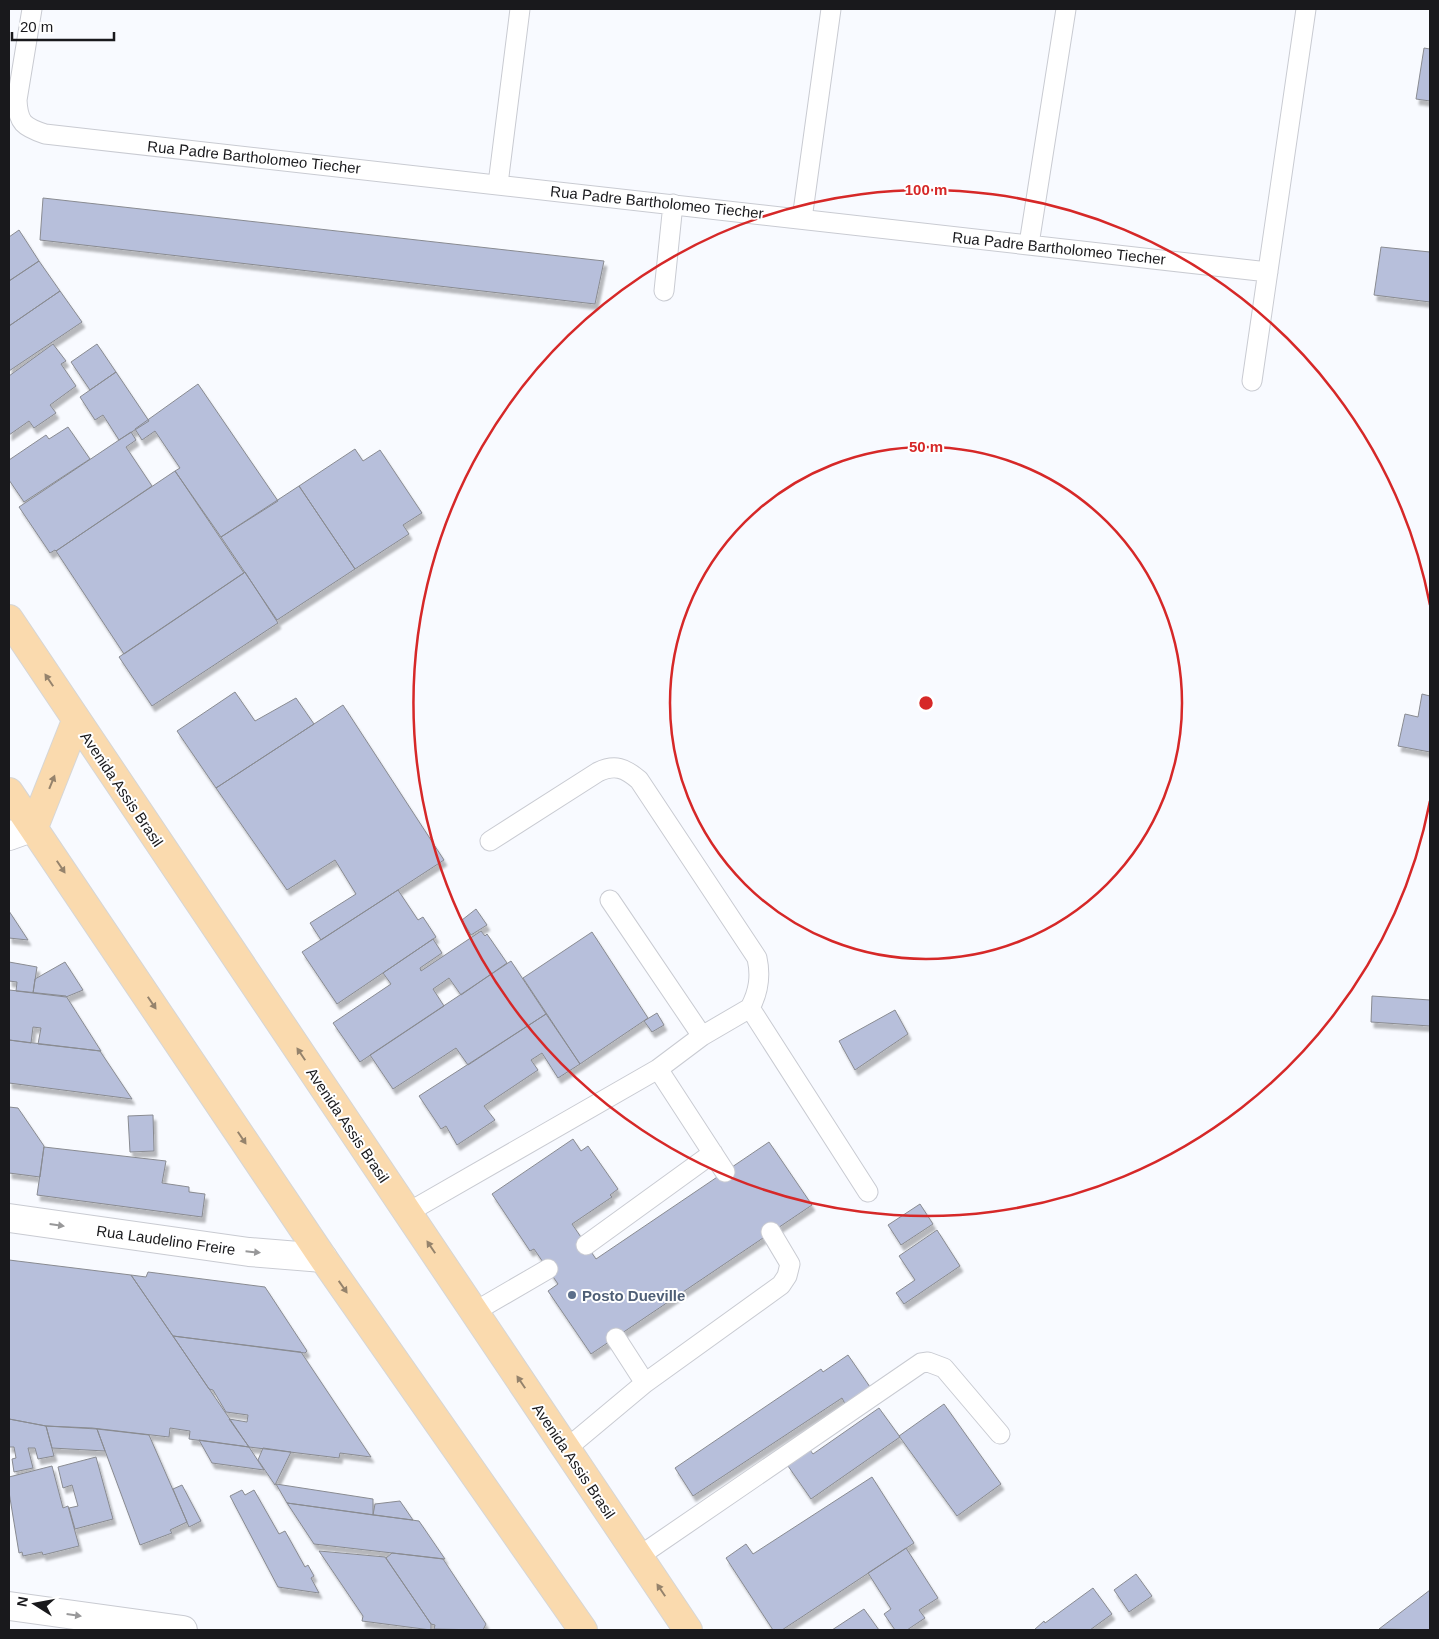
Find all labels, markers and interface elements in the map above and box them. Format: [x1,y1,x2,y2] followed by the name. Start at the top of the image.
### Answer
[12,10,115,42] scale bar
[20,18,53,35] text: 20 m
[147,137,361,177] street label: Rua Padre Bartholomeo Tiecher
[905,181,947,198] text: 100 m
[550,182,764,222] street label: Rua Padre Bartholomeo Tiecher
[952,228,1166,268] street label: Rua Padre Bartholomeo Tiecher
[909,438,943,455] text: 50 m
[45,673,54,687] one-way arrow
[917,694,935,712] centre of rings
[77,728,167,850] street label: Avenida Assis Brasil
[48,774,56,789] one-way arrow
[56,861,66,874] one-way arrow
[147,996,157,1009] one-way arrow
[296,1048,306,1061] one-way arrow
[303,1064,393,1186] street label: Avenida Assis Brasil
[237,1131,247,1144] one-way arrow
[49,1221,65,1229] one-way arrow
[95,1222,237,1258] street label: Rua Laudelino Freire
[426,1241,436,1254] one-way arrow
[245,1248,261,1256] one-way arrow
[338,1280,348,1294] one-way arrow
[582,1287,685,1304] place label: Posto Dueville
[566,1289,578,1301] marker: Posto Dueville
[517,1375,526,1389] one-way arrow
[529,1400,619,1522] street label: Avenida Assis Brasil
[10,1579,60,1629] north arrow
[656,1583,666,1597] one-way arrow
[13,1595,31,1608] text: N
[67,1611,83,1619] one-way arrow

